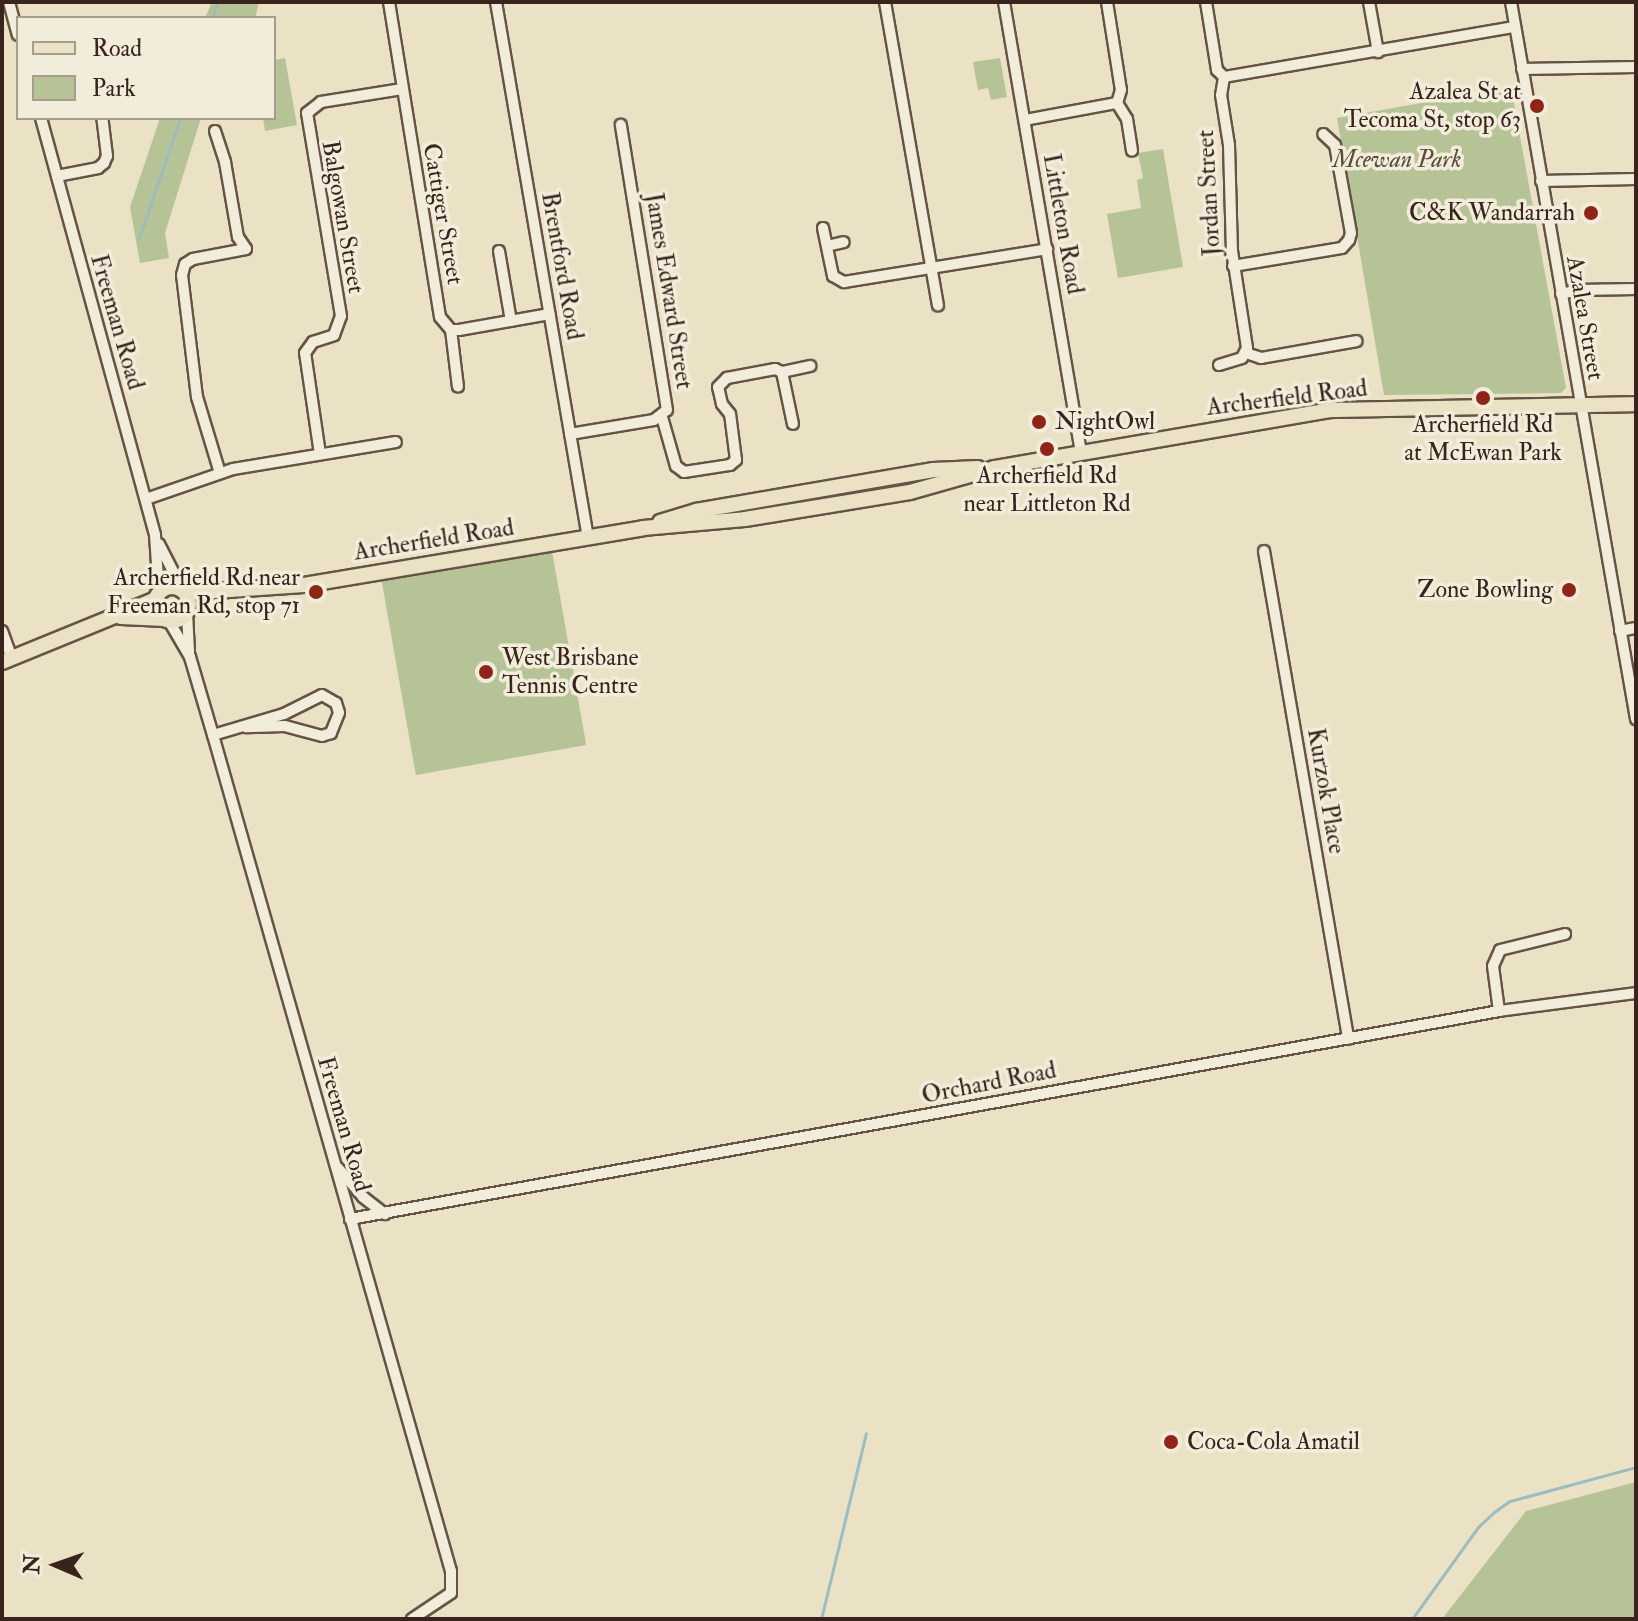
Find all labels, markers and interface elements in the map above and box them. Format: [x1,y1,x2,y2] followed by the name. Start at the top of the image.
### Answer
[16,16,276,120] legend
[92,33,142,64] text: Road
[92,73,136,104] text: Park
[1344,78,1521,134] place label: Azalea St at Tecoma St, stop 63
[1528,97,1546,115] marker: Azalea St at Tecoma St, stop 63
[1191,129,1227,257] street label: Jordan Street
[315,138,371,296] street label: Balgowan Street
[416,141,470,287] street label: Cattiger Street
[1333,146,1461,174] park label: Mcewan Park
[1036,152,1090,296] street label: Littleton Road
[535,190,589,342] street label: Brentford Road
[639,191,699,391] street label: James Edward Street
[1409,199,1575,227] place label: C&K Wandarrah
[1582,204,1600,222] marker: C&K Wandarrah
[84,251,150,393] street label: Freeman Road
[1560,254,1610,382] street label: Azalea Street
[1205,374,1369,422] street label: Archerfield Road
[1474,389,1492,407] marker: Archerfield Rd at McEwan Park
[1055,408,1155,436] place label: NightOwl
[1404,411,1562,467] place label: Archerfield Rd at McEwan Park
[1030,413,1048,431] marker: NightOwl
[1038,440,1056,458] marker: Archerfield Rd near Littleton Rd
[963,462,1131,518] place label: Archerfield Rd near Littleton Rd
[352,513,516,567] street label: Archerfield Road
[107,564,300,620] place label: Archerfield Rd near Freeman Rd, stop 71
[1417,576,1553,604] place label: Zone Bowling
[1560,581,1578,599] marker: Zone Bowling
[307,583,325,601] marker: Archerfield Rd near Freeman Rd, stop 71
[502,644,639,700] place label: West Brisbane Tennis Centre
[477,663,495,681] marker: West Brisbane Tennis Centre
[1301,726,1351,856] street label: Kurzok Place
[311,1053,377,1195] street label: Freeman Road
[919,1056,1059,1110] street label: Orchard Road
[1187,1428,1360,1456] place label: Coca-Cola Amatil
[1162,1433,1180,1451] marker: Coca-Cola Amatil
[16,1525,96,1605] north arrow
[18,1554,46,1575] text: N

